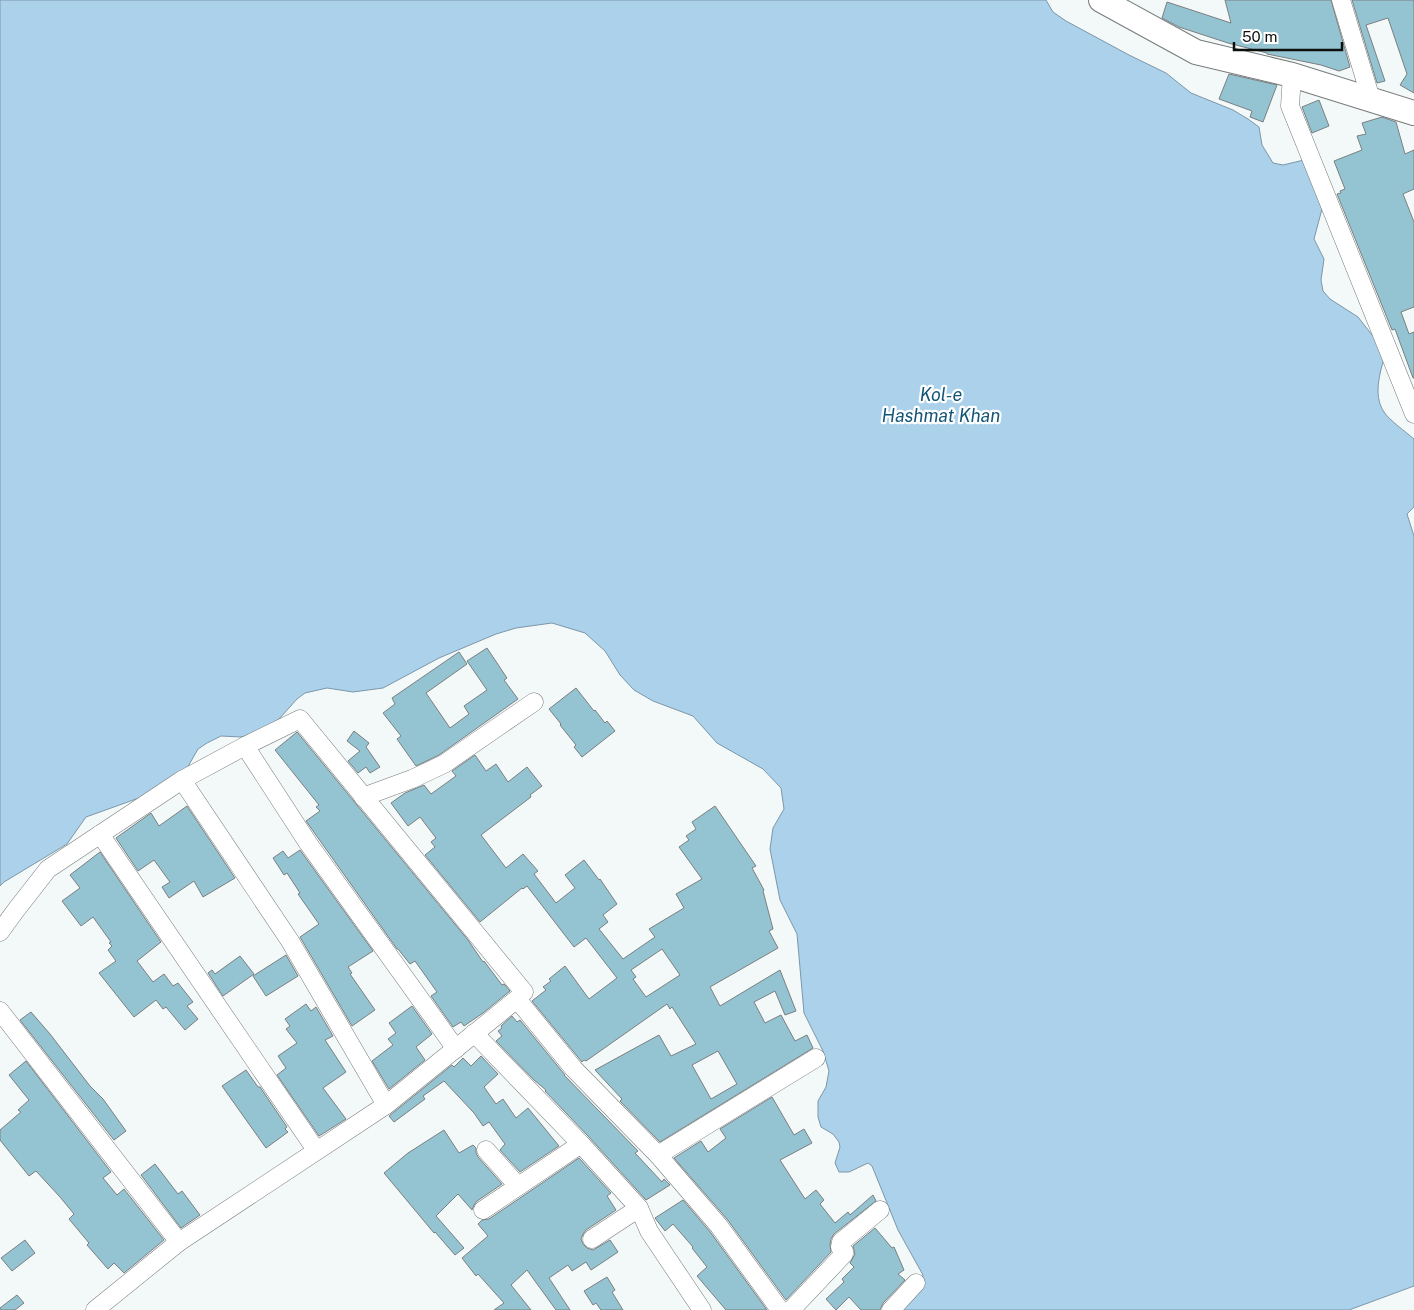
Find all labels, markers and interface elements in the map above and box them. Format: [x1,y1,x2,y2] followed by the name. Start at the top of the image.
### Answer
[1234,20,1342,52] scale bar
[1242,28,1277,45] text: 50 m
[882,384,1000,426] water label: Kol-e Hashmat Khan

